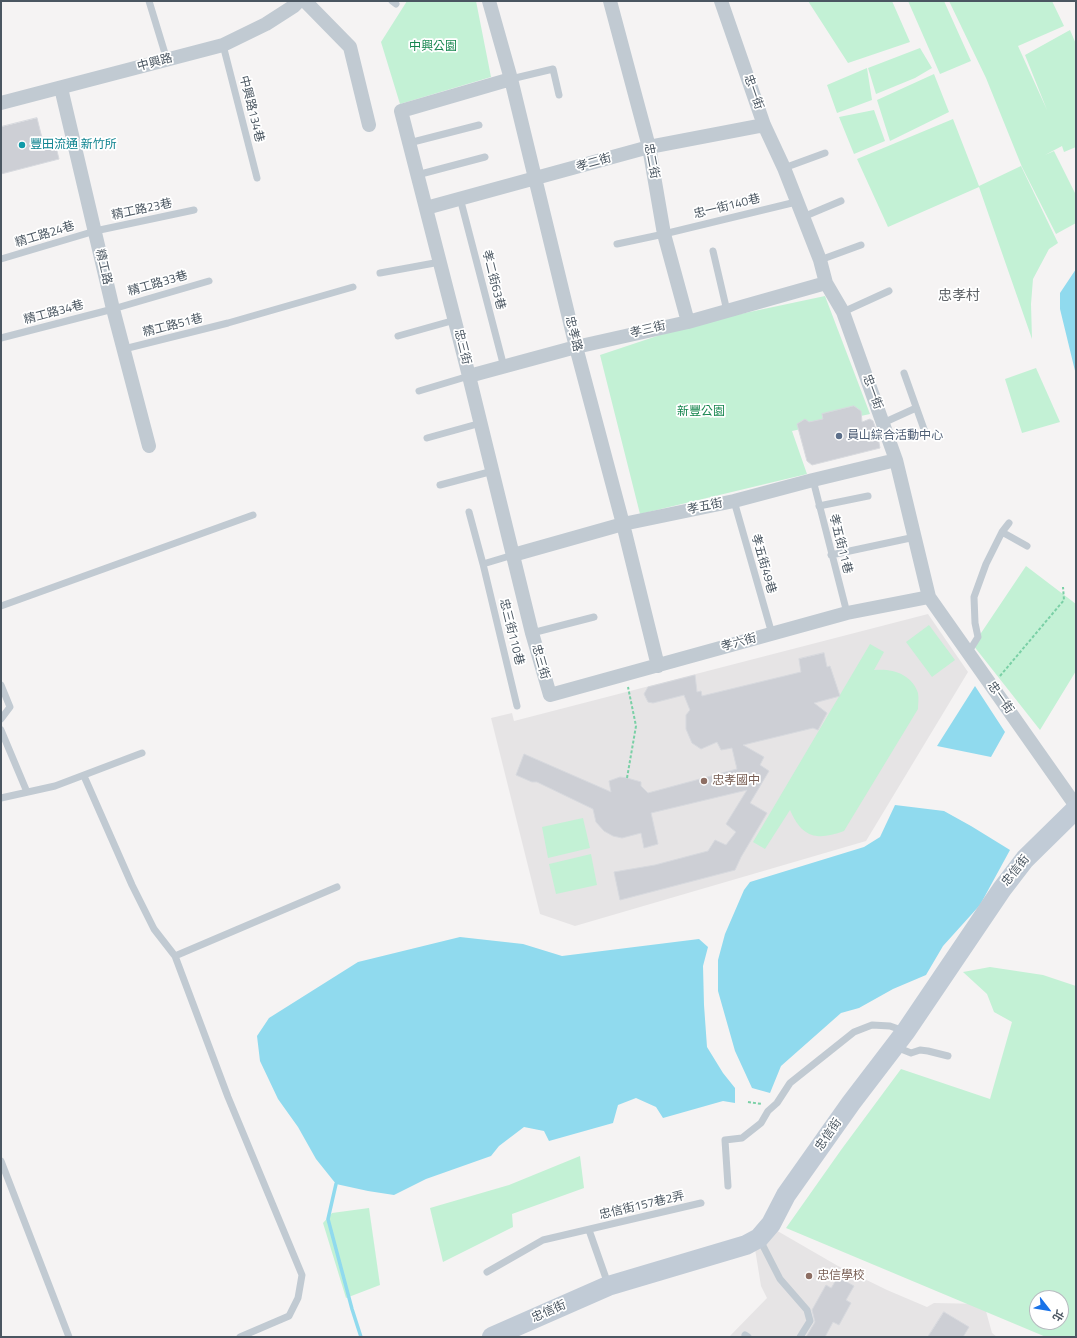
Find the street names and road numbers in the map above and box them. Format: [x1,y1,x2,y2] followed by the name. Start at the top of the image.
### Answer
[136,51,174,75] street label: 中興路
[740,73,766,111] street label: 忠一街
[236,74,266,144] street label: 中興路134巷
[640,142,662,180] street label: 忠二街
[575,151,613,175] street label: 孝二街
[692,192,762,222] street label: 忠一街140巷
[110,197,174,223] street label: 精工路23巷
[14,219,76,251] street label: 精工路24巷
[92,248,114,286] street label: 精工路
[479,248,507,312] street label: 孝二街63巷
[126,269,190,299] street label: 精工路33巷
[22,298,86,328] street label: 精工路34巷
[141,312,205,340] street label: 精工路51巷
[562,315,584,353] street label: 忠孝路
[629,319,667,341] street label: 孝三街
[451,328,473,366] street label: 忠三街
[859,373,885,411] street label: 忠一街
[686,496,724,518] street label: 孝五街
[826,512,854,576] street label: 孝五街11巷
[748,532,778,596] street label: 孝五街49巷
[496,597,526,667] street label: 忠三街110巷
[720,631,758,655] street label: 孝六街
[528,643,552,681] street label: 忠三街
[984,679,1016,717] street label: 忠一街
[999,852,1033,890] street label: 忠信街
[813,1116,845,1154] street label: 忠信街
[598,1189,686,1223] street label: 忠信街157巷2弄
[530,1298,568,1326] street label: 忠信街

